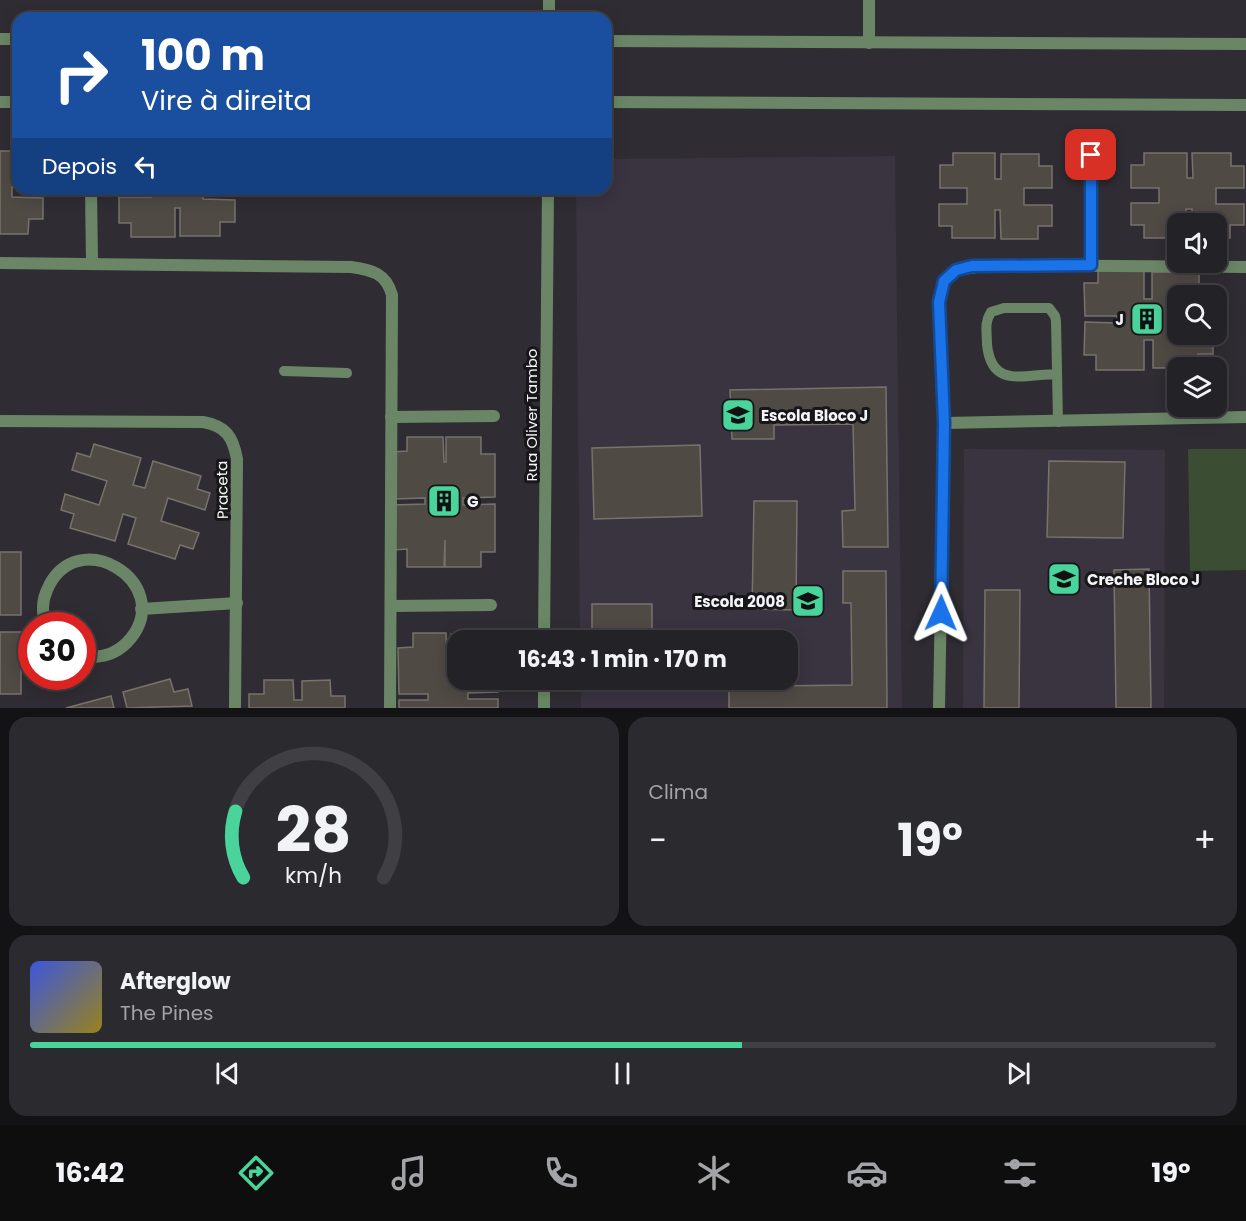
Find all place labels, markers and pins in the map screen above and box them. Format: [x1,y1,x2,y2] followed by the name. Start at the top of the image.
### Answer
[1065,129,1116,180] pin
[1129,301,1165,337] building icon: J
[1115,309,1124,330] place label: J
[720,397,756,433] school or university icon: Escola Bloco J
[761,405,868,426] place label: Escola Bloco J
[426,483,462,519] building icon: G
[467,491,478,512] place label: G
[1046,561,1082,597] school or university icon: Creche Bloco J
[1087,569,1200,590] place label: Creche Bloco J
[790,583,826,619] school or university icon: Escola 2008
[694,591,785,612] place label: Escola 2008

